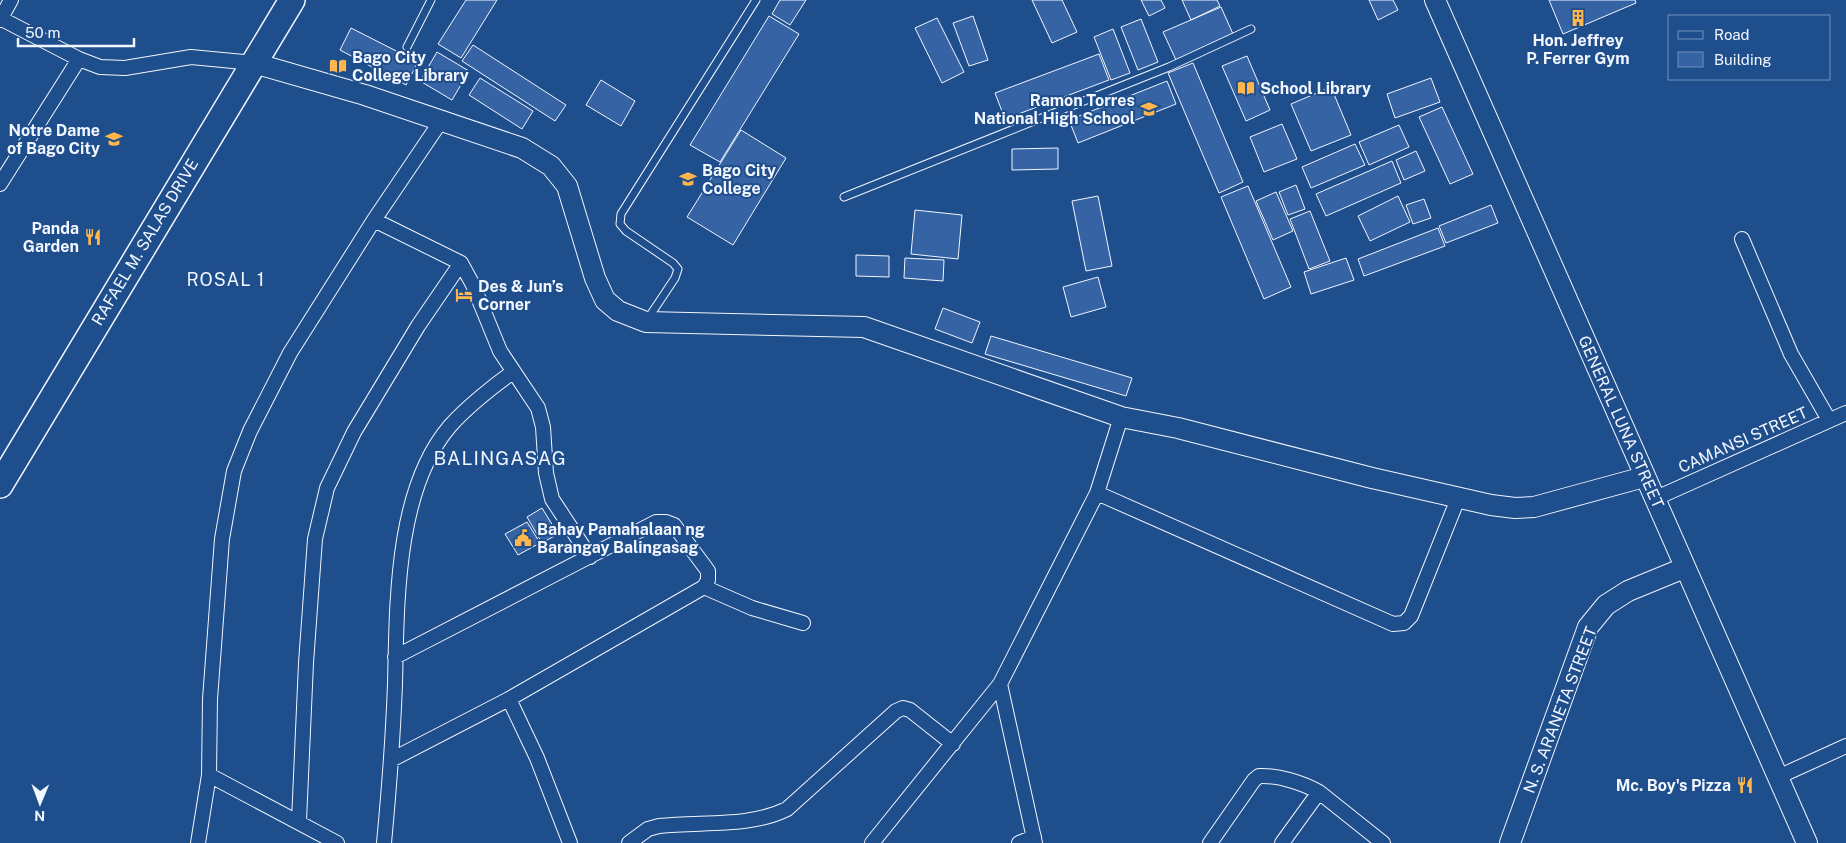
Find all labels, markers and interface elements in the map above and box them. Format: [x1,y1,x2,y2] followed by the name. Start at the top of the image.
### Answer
[1568,8,1588,28] building icon: Hon. Jeffrey P. Ferrer Gym
[18,15,134,47] scale bar
[1668,15,1831,80] legend
[25,24,60,41] text: 50 m
[1714,26,1750,43] text: Road
[1526,31,1630,68] place label: Hon. Jeffrey P. Ferrer Gym
[352,48,469,85] place label: Bago City College Library
[1714,51,1772,68] text: Building
[328,56,348,76] library icon: Bago City College Library
[1236,78,1256,98] library icon: School Library
[1260,79,1371,98] place label: School Library
[974,91,1135,128] place label: Ramon Torres National High School
[1139,99,1159,119] school or university icon: Ramon Torres National High School
[7,121,100,158] place label: Notre Dame of Bago City
[104,129,124,149] school or university icon: Notre Dame of Bago City
[88,155,202,329] street label: RAFAEL M. SALAS DRIVE
[702,161,776,198] place label: Bago City College
[678,169,698,189] school or university icon: Bago City College
[23,219,79,256] place label: Panda Garden
[83,227,103,247] restaurant icon: Panda Garden
[187,269,265,290] district label: ROSAL 1
[478,277,563,314] place label: Des & Jun’s Corner
[454,285,474,305] hotel icon: Des & Jun’s Corner
[1574,333,1668,512] street label: GENERAL LUNA STREET
[1675,403,1811,477] street label: CAMANSI STREET
[433,447,567,469] district label: BALINGASAG
[537,520,705,557] place label: Bahay Pamahalaan ng Barangay Balingasag
[513,528,533,548] public building icon: Bahay Pamahalaan ng Barangay Balingasag
[1519,624,1601,796] street label: N. S. ARANETA STREET
[1735,775,1755,795] restaurant icon: Mc. Boy's Pizza
[1616,776,1731,795] place label: Mc. Boy's Pizza
[15,778,65,828] north arrow
[34,808,45,824] text: N

